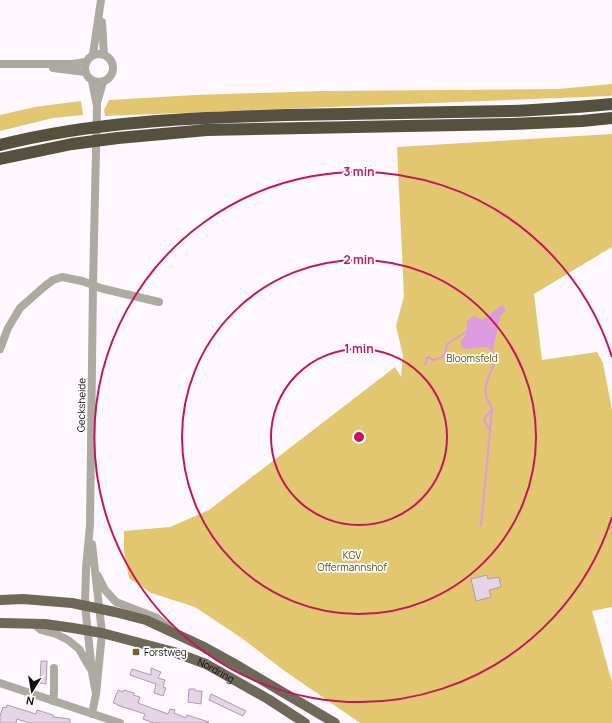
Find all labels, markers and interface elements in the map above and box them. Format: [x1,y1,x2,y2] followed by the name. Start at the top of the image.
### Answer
[343,163,375,180] text: 3 min
[343,251,375,268] text: 2 min
[344,340,374,357] text: 1 min
[446,351,498,365] park label: Bloomsfeld
[74,378,88,432] street label: Gecksheide
[352,430,366,444] centre of rings
[317,548,387,574] park label: KGV Offermannshof
[144,645,187,659] place label: Forstweg
[131,647,141,657] marker: Forstweg
[196,654,237,686] street label: Nordring
[12,671,52,711] north arrow
[25,693,35,709] text: N

